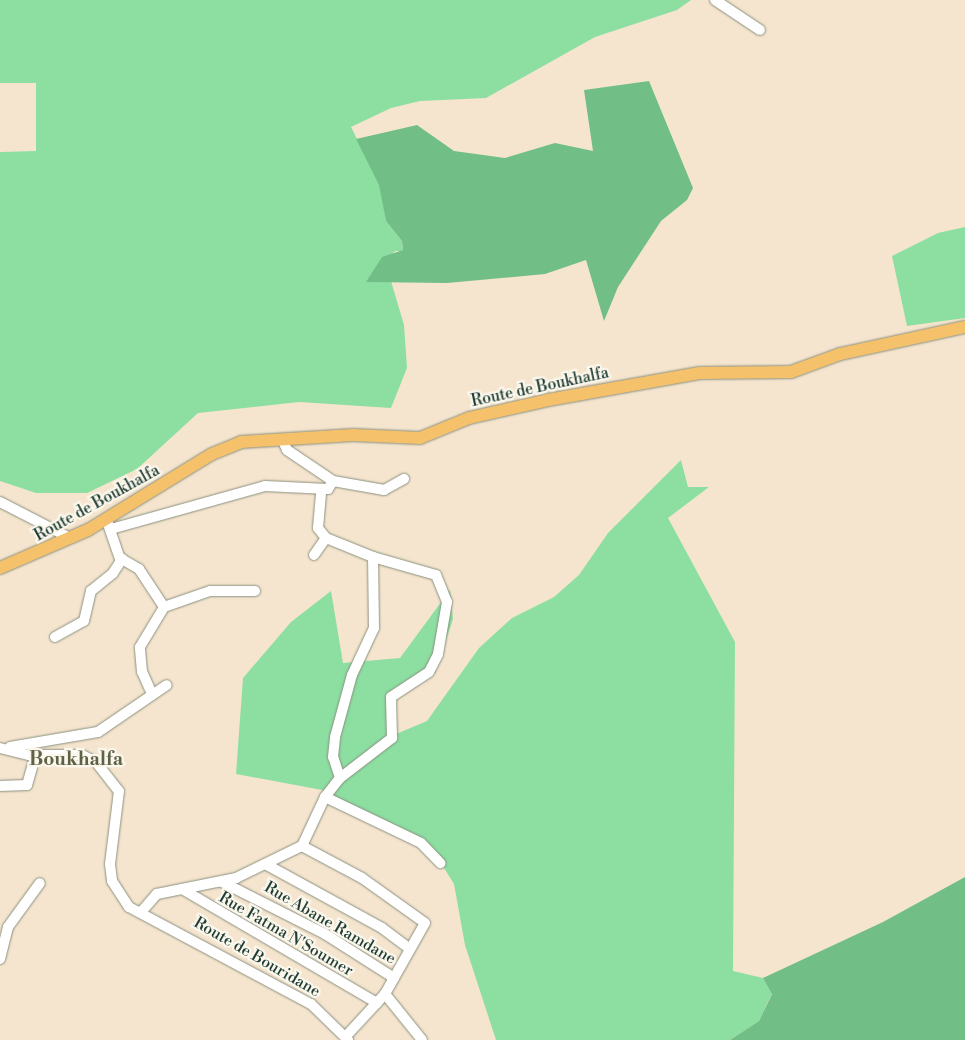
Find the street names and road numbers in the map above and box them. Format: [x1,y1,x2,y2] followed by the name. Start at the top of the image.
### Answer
[469,363,611,411] street label: Route de Boukhalfa
[31,461,163,545] street label: Route de Boukhalfa
[261,878,399,968] street label: Rue Abane Ramdane
[215,888,357,980] street label: Rue Fatma N'Soumer
[190,913,324,1001] street label: Route de Bouridane

